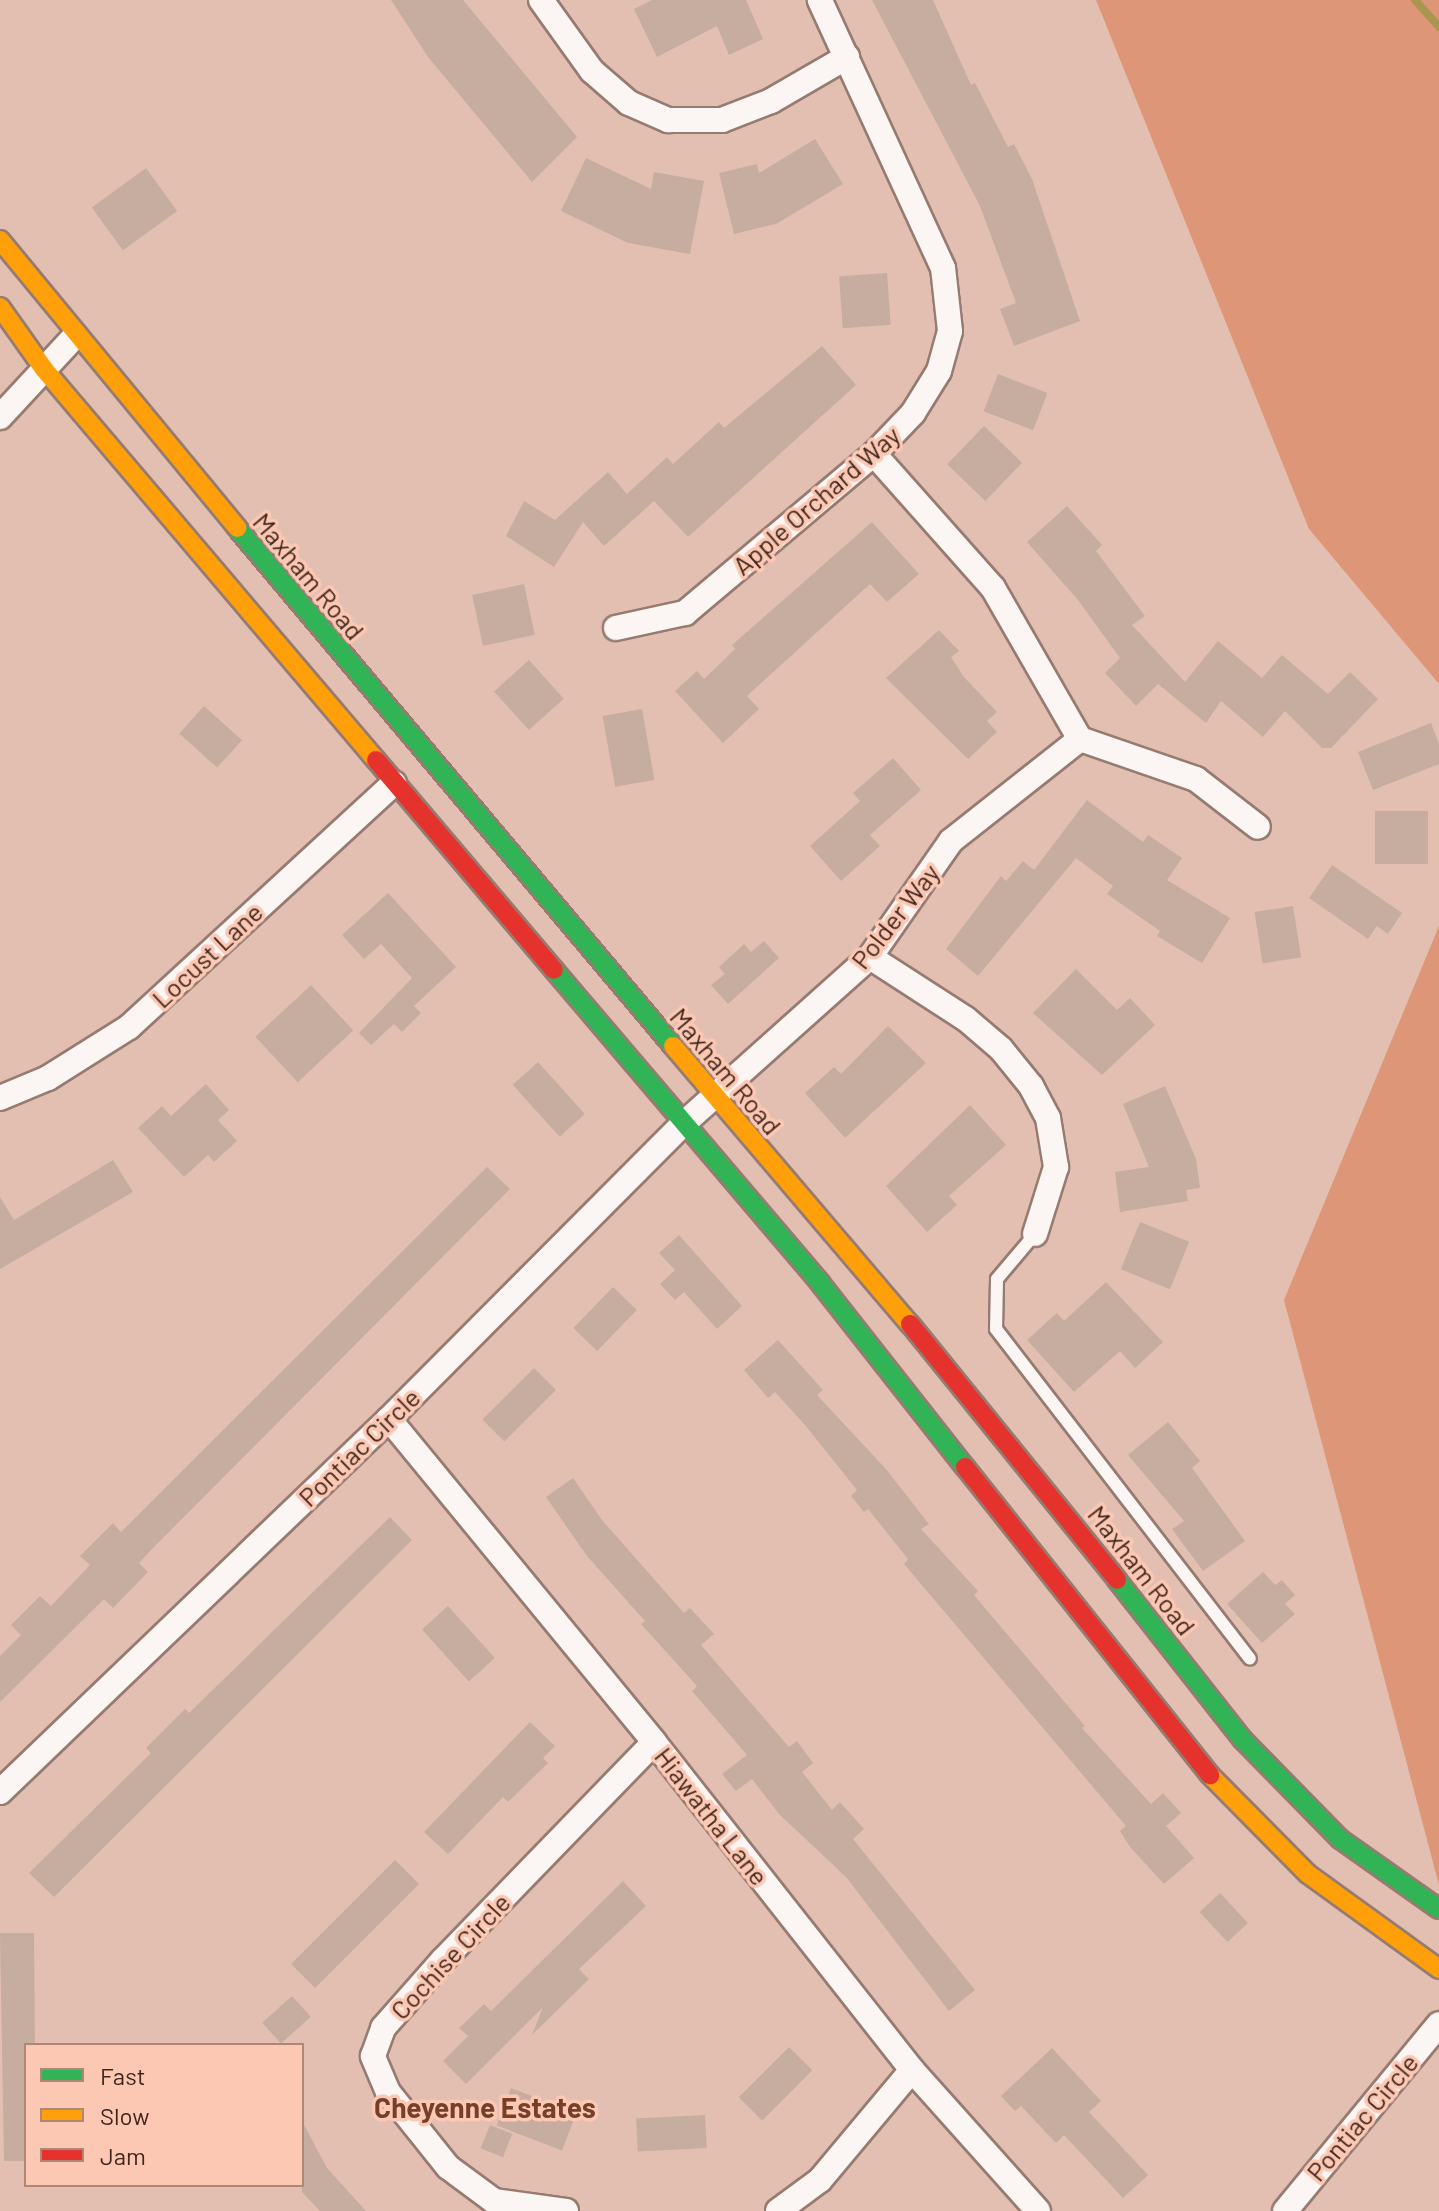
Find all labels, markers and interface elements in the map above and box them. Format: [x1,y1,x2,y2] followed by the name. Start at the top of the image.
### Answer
[726,419,906,581] street label: Apple Orchard Way
[247,506,371,646] street label: Maxham Road
[844,857,946,975] street label: Polder Way
[145,896,269,1014] street label: Locust Lane
[664,1001,788,1141] street label: Maxham Road
[292,1381,426,1513] street label: Pontiac Circle
[1082,1499,1202,1641] street label: Maxham Road
[649,1741,775,1891] street label: Hiawatha Lane
[384,1887,516,2025] street label: Cochise Circle
[24,2043,304,2187] legend
[1300,2047,1424,2187] street label: Pontiac Circle
[100,2061,145,2090] text: Fast
[374,2090,596,2124] district label: Cheyenne Estates
[100,2101,149,2130] text: Slow
[100,2141,146,2170] text: Jam

